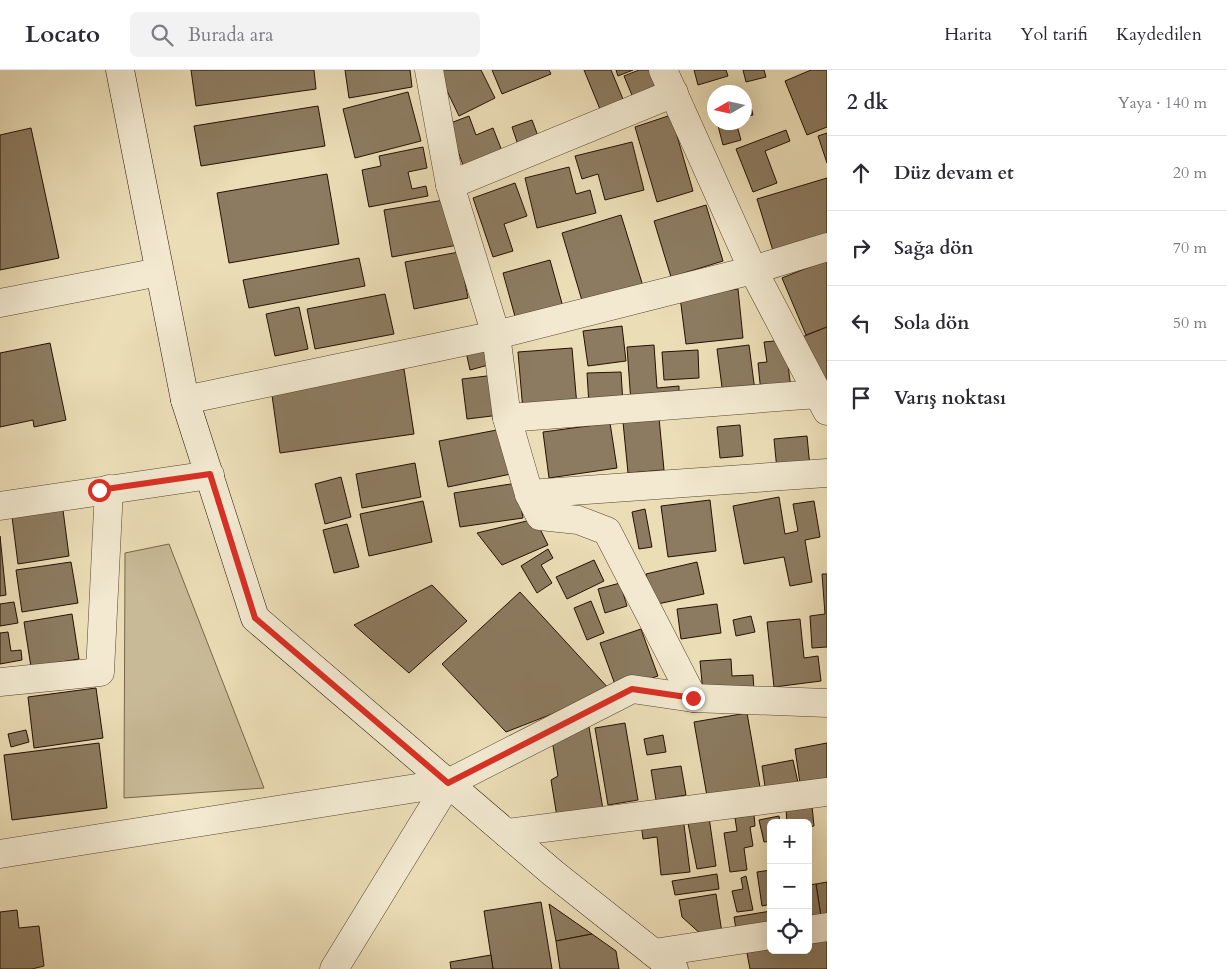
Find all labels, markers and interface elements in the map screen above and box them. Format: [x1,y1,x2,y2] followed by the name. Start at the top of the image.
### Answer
[130,12,480,57] search box
[25,18,100,51] text: Locato
[148,21,176,49] icon: search
[188,22,273,48] text: Burada ara
[944,22,992,47] text: Harita
[1020,22,1088,47] text: Yol tarifi
[1116,22,1202,47] text: Kaydedilen
[707,85,752,130] north arrow
[847,88,888,117] text: 2 dk
[1118,92,1207,114] text: Yaya · 140 m
[847,159,875,187] icon: ahead
[894,160,1014,186] text: Düz devam et
[1173,162,1207,184] text: 20 m
[847,234,875,262] icon: right
[894,235,974,261] text: Sağa dön
[1173,237,1207,259] text: 70 m
[847,309,875,337] icon: left
[894,310,969,336] text: Sola dön
[1173,312,1207,334] text: 50 m
[847,384,875,412] icon: arrive
[894,385,1006,411] text: Varış noktası
[88,479,111,502] route start
[682,687,705,710] route end
[767,819,812,954] map controls
[767,819,812,864] button: +
[767,864,812,909] button: −
[767,909,812,954] button: locate

